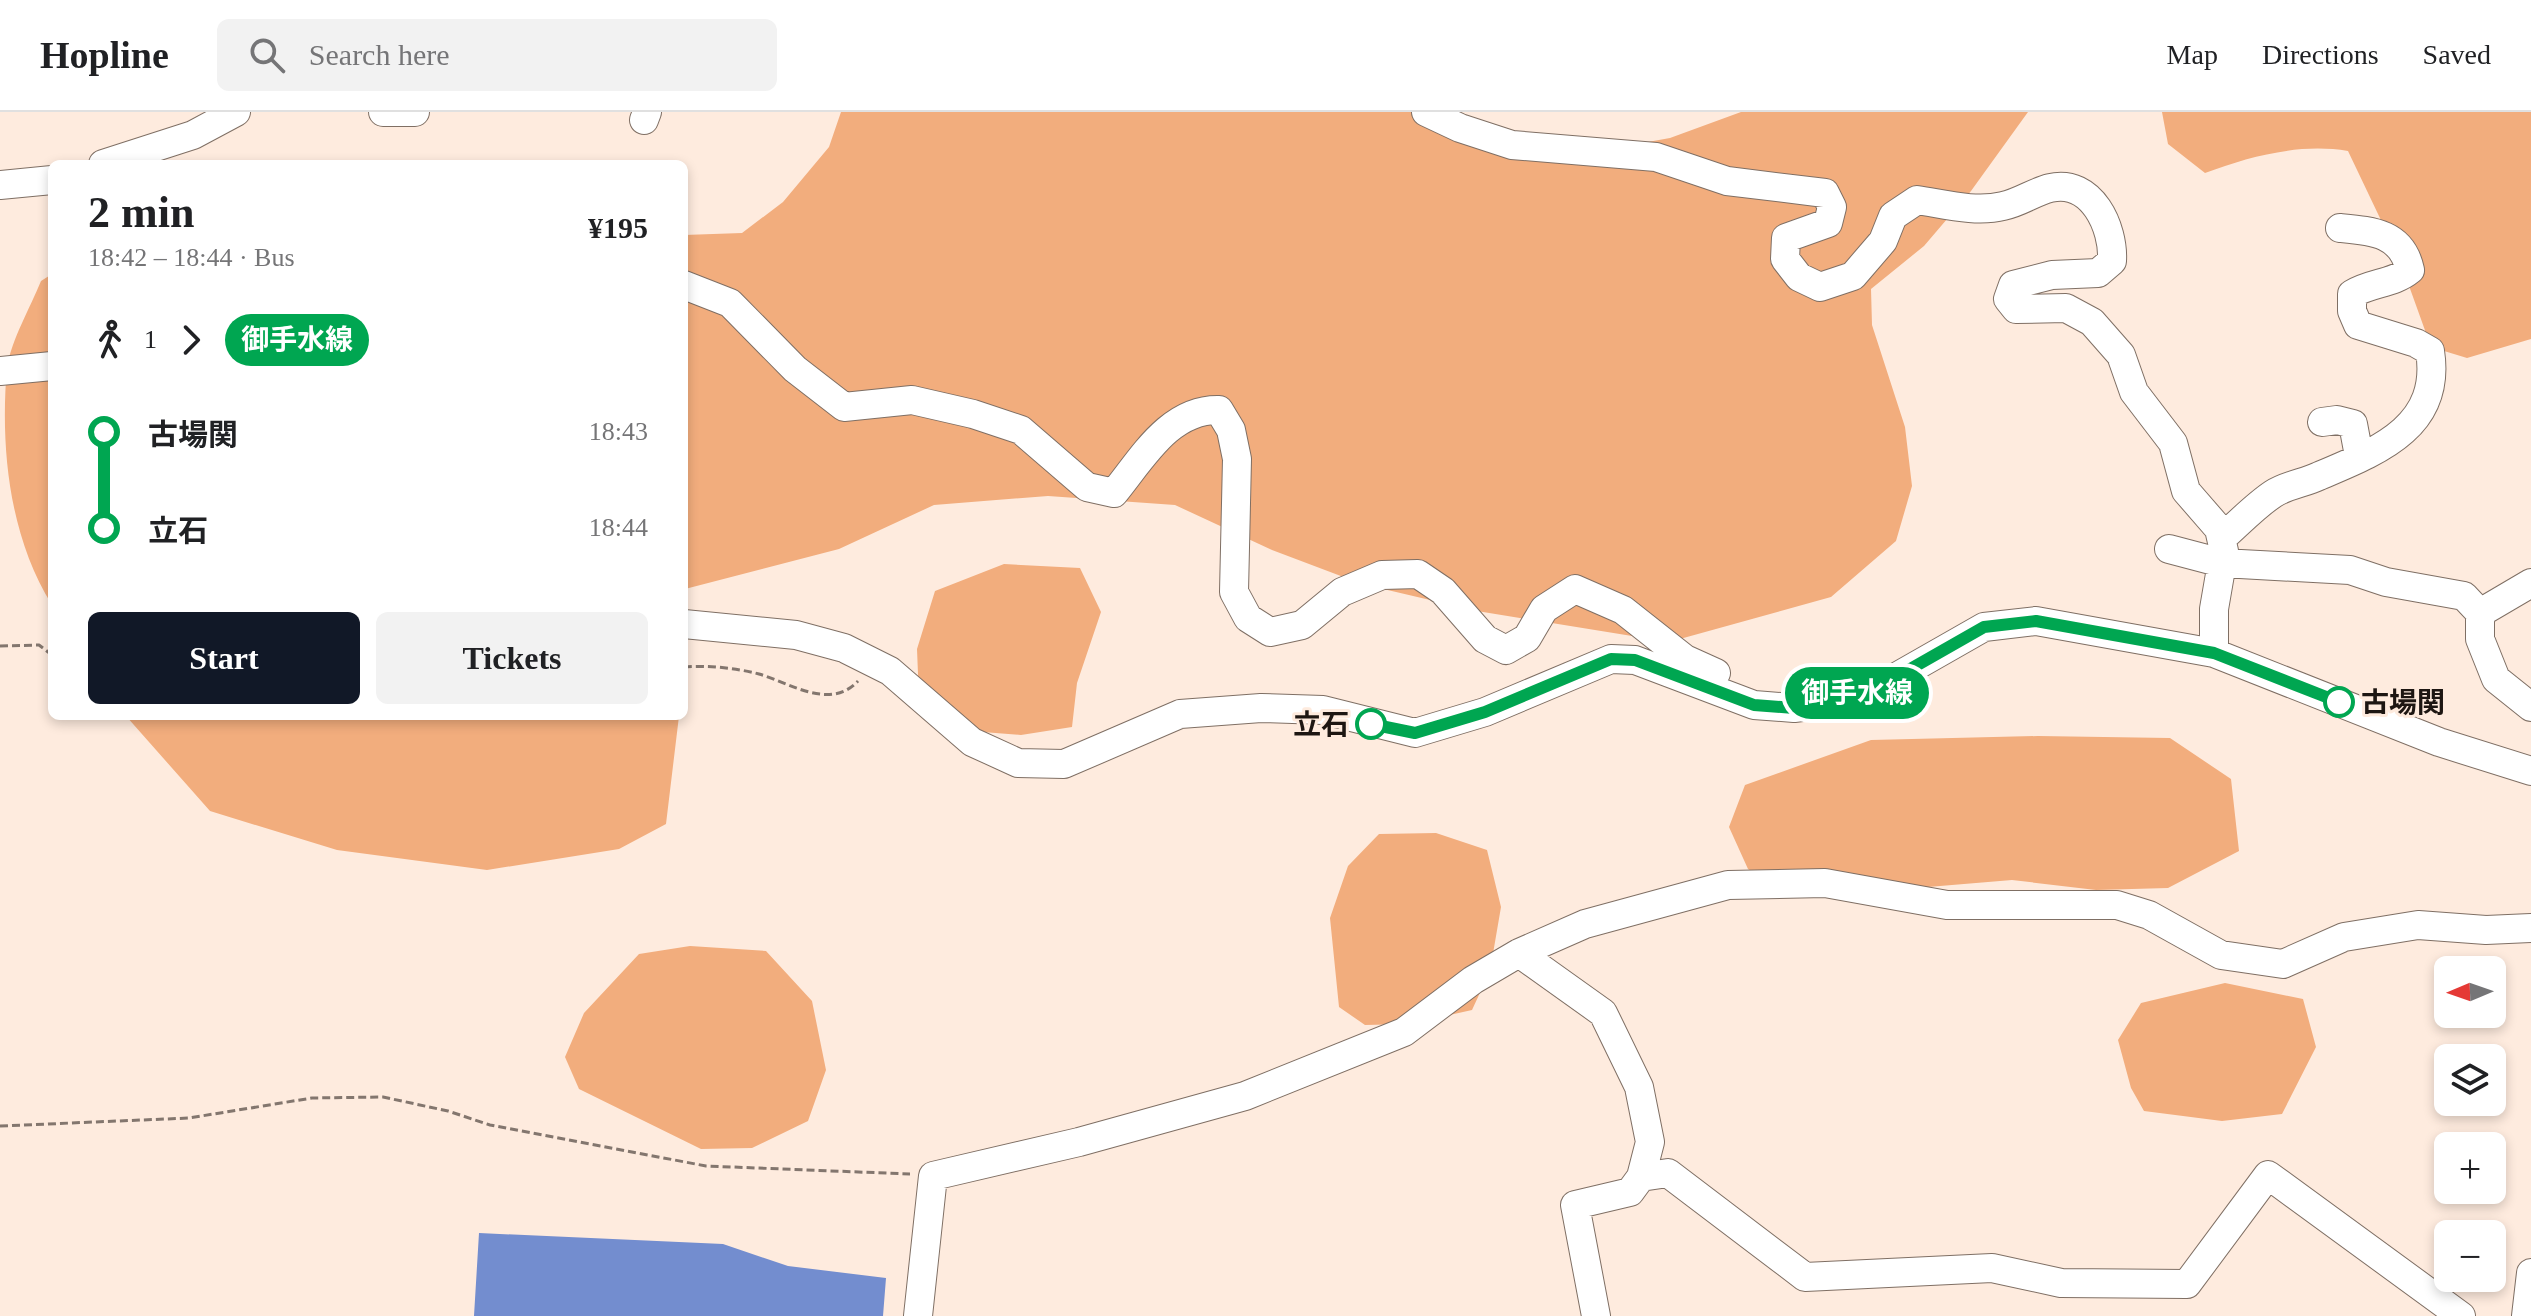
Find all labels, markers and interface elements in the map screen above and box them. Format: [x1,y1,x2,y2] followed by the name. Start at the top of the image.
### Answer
[217,19,777,91] search box
[245,33,289,77] icon: search
[40,34,169,76] text: Hopline
[309,38,450,71] text: Search here
[2167,39,2218,70] text: Map
[2262,39,2379,70] text: Directions
[2423,39,2491,70] text: Saved
[88,188,194,237] text: 2 min
[588,211,648,244] text: ¥195
[88,243,295,272] text: 18:42 – 18:44 · Bus
[88,318,132,362] icon: walk
[169,318,213,362] icon: forward
[241,324,353,355] text: 御手水線
[144,325,157,354] text: 1
[589,417,648,446] text: 18:43
[148,418,238,451] text: 古場関
[589,513,648,542] text: 18:44
[148,514,208,547] text: 立石
[88,612,360,704] button: Start
[376,612,648,704] button: Tickets
[1801,667,1913,719] line badge: 御手水線
[1801,677,1913,708] text: 御手水線
[2324,687,2354,717] marker: 古場関
[2361,687,2445,718] place label: 古場関
[1293,709,1349,740] place label: 立石
[1356,709,1386,739] marker: 立石
[2434,956,2506,1028] north arrow
[2434,956,2506,1292] map controls
[2434,1044,2506,1116] button: layers
[2434,1132,2506,1204] button: +
[2434,1220,2506,1292] button: −

